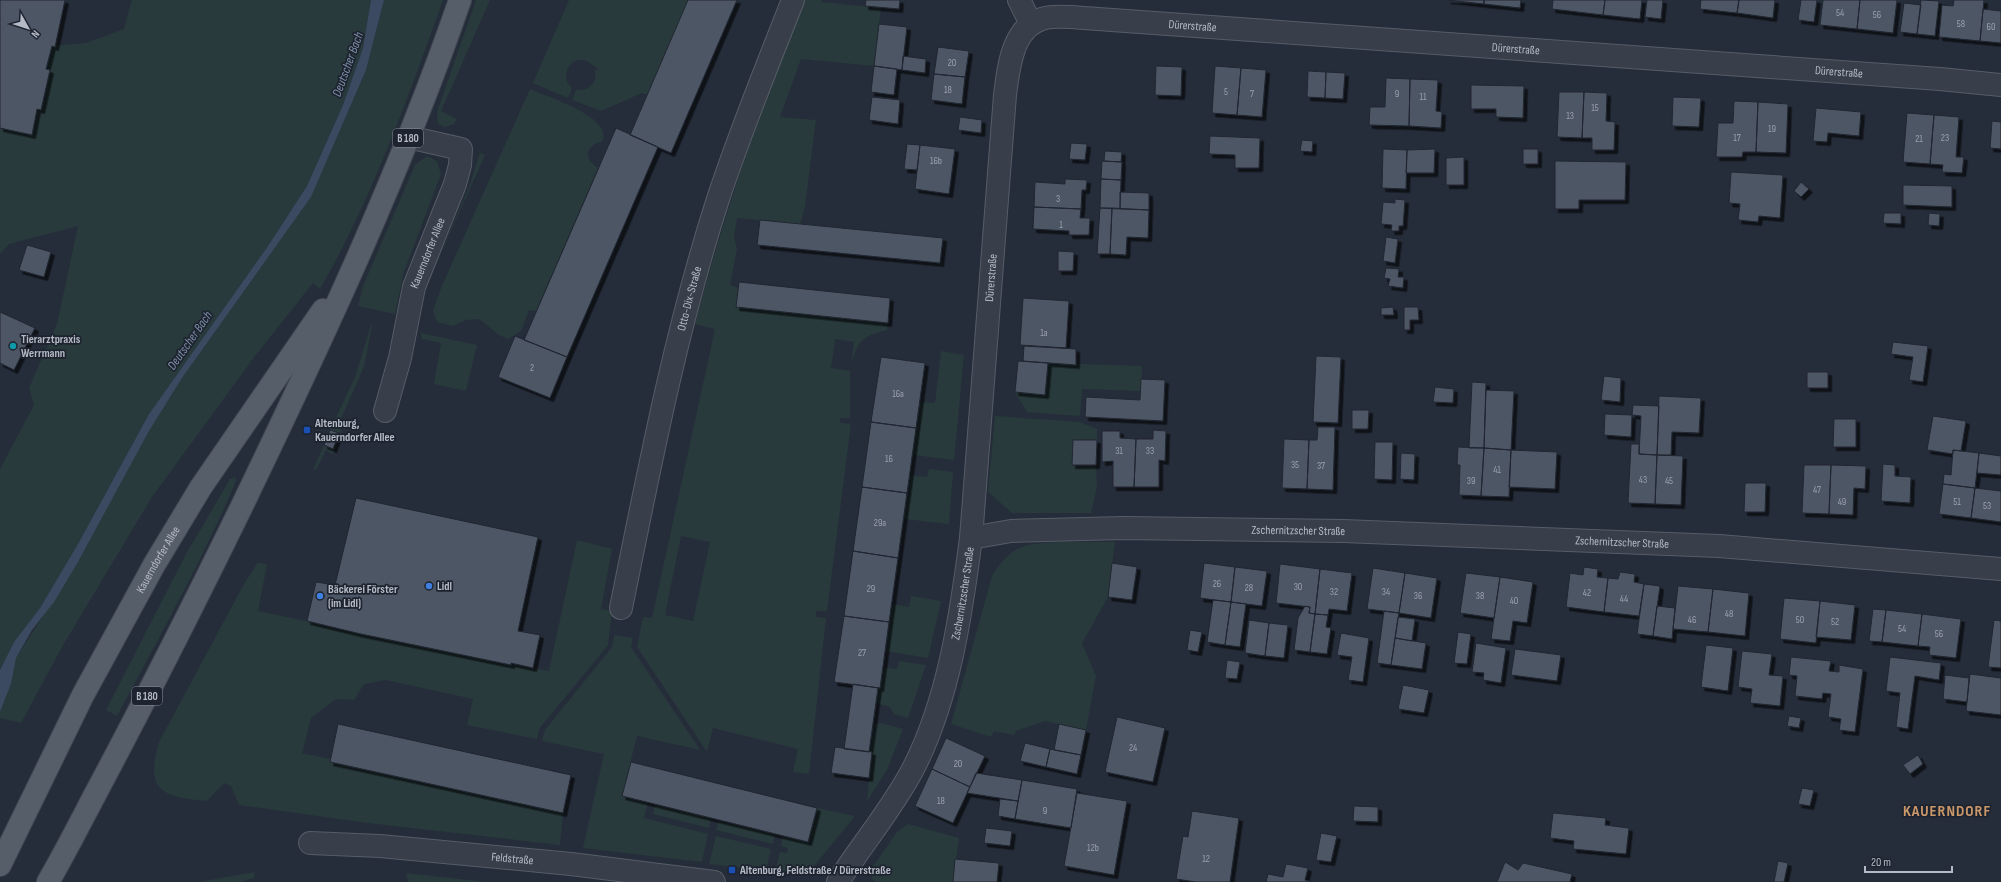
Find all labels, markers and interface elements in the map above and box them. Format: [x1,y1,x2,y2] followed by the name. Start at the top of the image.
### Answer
[1836,7,1844,19] house number: 54
[8,8,48,48] north arrow
[1873,9,1881,21] house number: 56
[1168,17,1217,35] street label: Dürerstraße
[1957,18,1965,30] house number: 58
[1987,21,1995,33] house number: 60
[28,28,42,40] text: N
[329,29,367,99] water label: Deutscher Bach
[1491,40,1540,58] street label: Dürerstraße
[948,57,956,69] house number: 20
[1814,63,1864,81] street label: Dürerstraße
[944,84,952,96] house number: 18
[1224,86,1228,98] house number: 5
[1250,88,1254,100] house number: 7
[1395,88,1399,100] house number: 9
[1420,91,1427,103] house number: 11
[1591,102,1599,114] house number: 15
[1566,110,1574,122] house number: 13
[1768,123,1776,135] house number: 19
[393,129,423,147] road number: B 180
[1733,132,1741,144] house number: 17
[1941,132,1949,144] house number: 23
[1915,133,1923,145] house number: 21
[930,155,942,167] house number: 16b
[1056,193,1060,205] house number: 3
[407,215,449,291] street label: Kauerndorfer Allee
[1059,219,1063,231] house number: 1
[982,253,1001,302] street label: Dürerstraße
[674,265,705,332] street label: Otto-Dix-Straße
[164,308,216,373] water label: Deutscher Bach
[1040,327,1048,339] house number: 1a
[21,332,81,361] place label: Tierarztpraxis Werrmann
[8,341,18,351] marker: Tierarztpraxis Werrmann
[530,362,534,374] house number: 2
[892,388,904,400] house number: 16a
[314,416,395,445] place label: Altenburg, Kauerndorfer Allee
[302,425,312,435] marker: Altenburg, Kauerndorfer Allee
[1115,445,1123,457] house number: 31
[1146,445,1154,457] house number: 33
[885,453,893,465] house number: 16
[1291,459,1299,471] house number: 35
[1317,460,1325,472] house number: 37
[1493,464,1501,476] house number: 41
[1639,474,1647,486] house number: 43
[1467,475,1475,487] house number: 39
[1665,475,1673,487] house number: 45
[1813,484,1821,496] house number: 47
[1838,496,1846,508] house number: 49
[1953,496,1961,508] house number: 51
[1983,500,1991,512] house number: 53
[874,517,886,529] house number: 29a
[133,523,184,596] street label: Kauerndorfer Allee
[1251,523,1345,539] street label: Zschernitzscher Straße
[1575,533,1669,552] street label: Zschernitzscher Straße
[948,546,978,641] street label: Zschernitzscher Straße
[1213,578,1221,590] house number: 26
[437,579,452,594] place label: Lidl
[424,581,434,591] marker: Lidl
[1294,581,1302,593] house number: 30
[328,582,398,611] place label: Bäckerei Förster (im Lidl)
[1245,582,1253,594] house number: 28
[867,583,875,595] house number: 29
[1330,586,1338,598] house number: 32
[1382,586,1390,598] house number: 34
[1583,587,1591,599] house number: 42
[1414,590,1422,602] house number: 36
[1476,590,1484,602] house number: 38
[315,591,325,601] marker: Bäckerei Förster (im Lidl)
[1620,593,1628,605] house number: 44
[1510,595,1518,607] house number: 40
[1725,608,1733,620] house number: 48
[1688,614,1696,626] house number: 46
[1796,614,1804,626] house number: 50
[1831,616,1839,628] house number: 52
[1898,623,1906,635] house number: 54
[1935,628,1943,640] house number: 56
[858,647,866,659] house number: 27
[132,687,162,705] road number: B 180
[1129,742,1137,754] house number: 24
[954,758,962,770] house number: 20
[937,795,945,807] house number: 18
[1903,802,1991,821] district label: KAUERNDORF
[1043,805,1047,817] house number: 9
[1087,842,1099,854] house number: 12b
[1865,848,1952,874] scale bar
[491,850,534,868] street label: Feldstraße
[1202,853,1210,865] house number: 12
[1871,855,1891,870] text: 20 m
[739,863,891,878] place label: Altenburg, Feldstraße / Dürerstraße
[727,865,737,875] marker: Altenburg, Feldstraße / Dürerstraße

